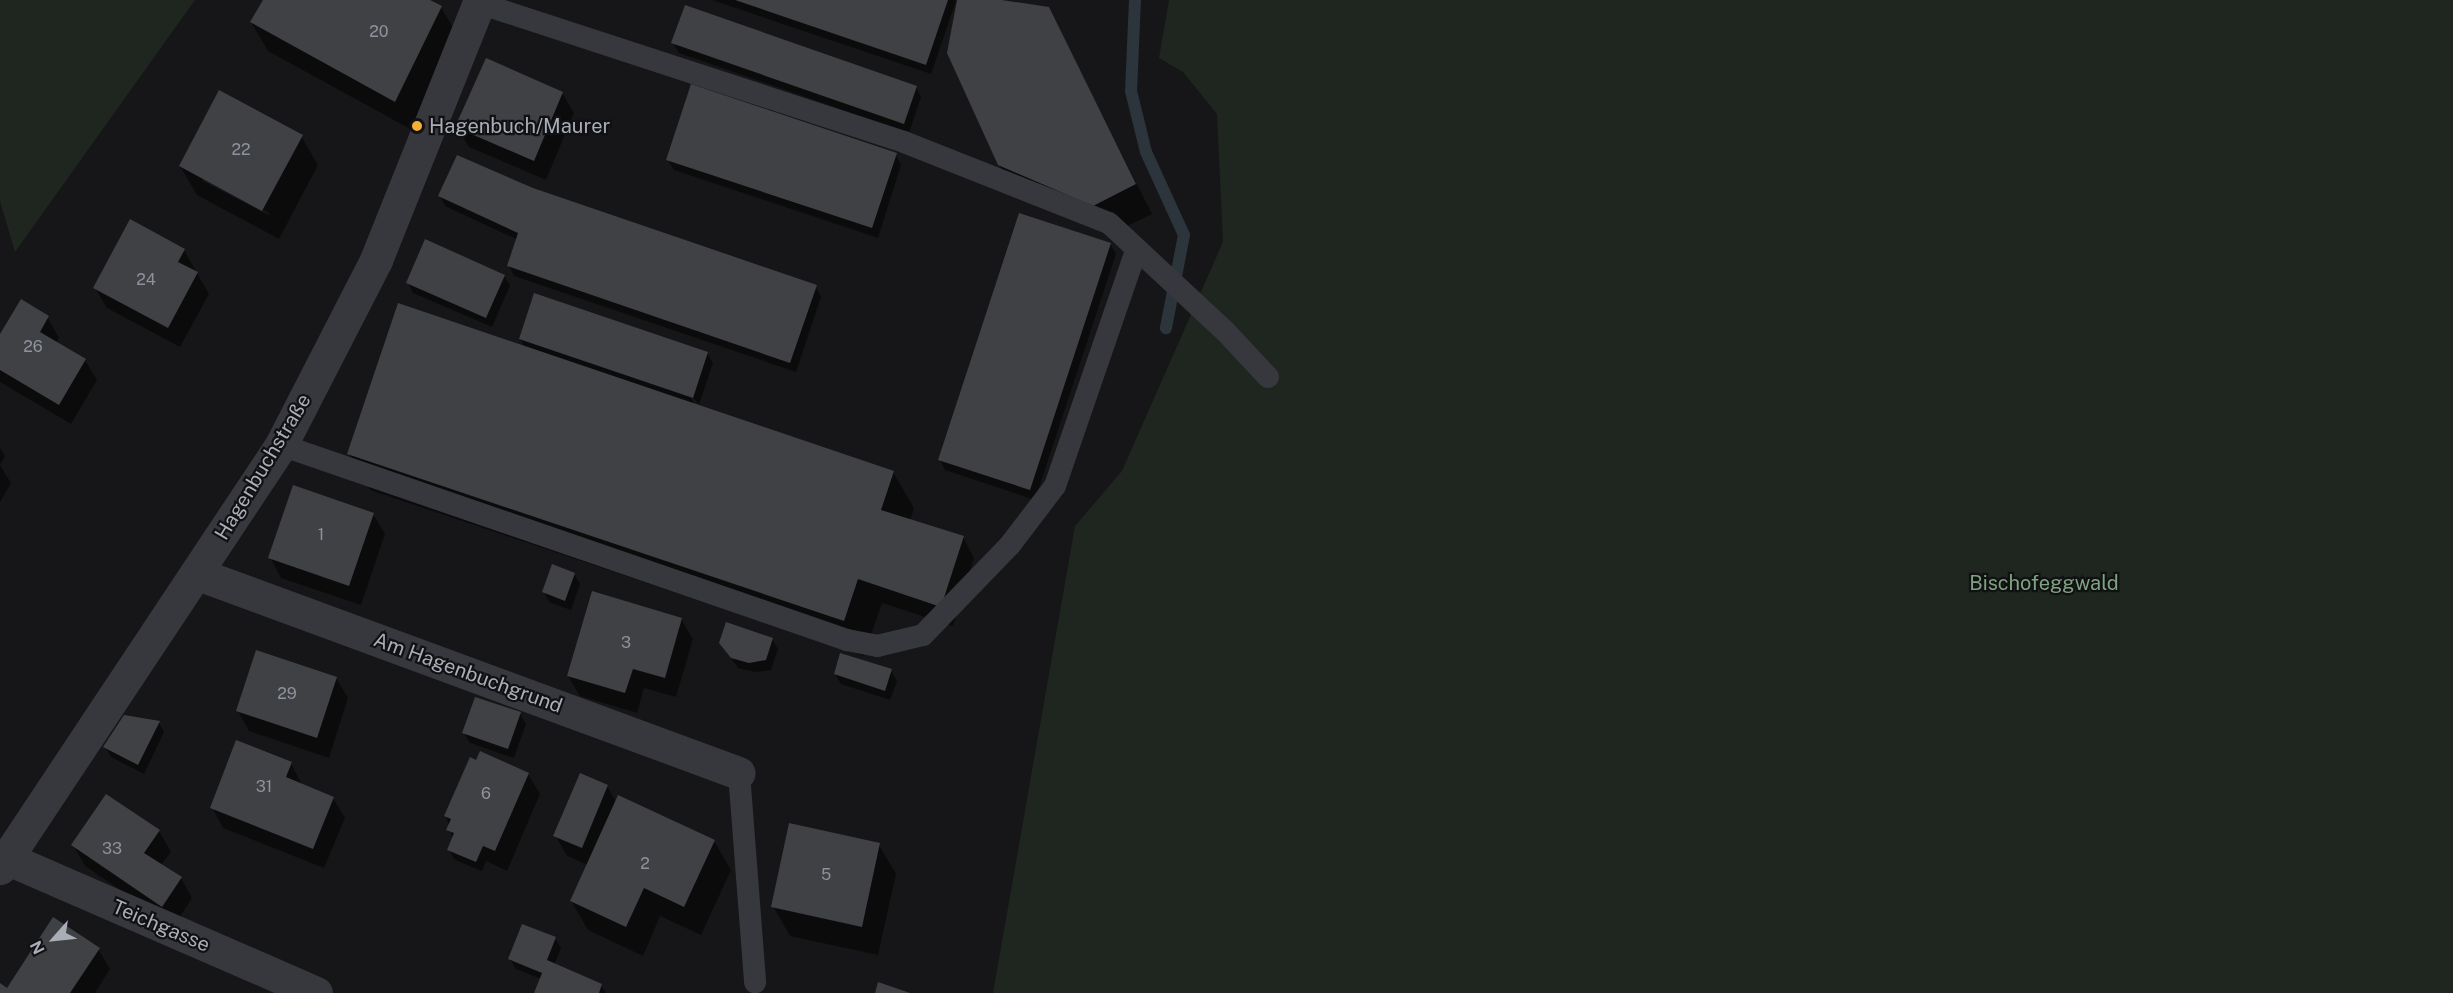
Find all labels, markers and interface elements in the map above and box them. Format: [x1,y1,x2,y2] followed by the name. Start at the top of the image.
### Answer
[369,22,389,42] house number: 20
[429,114,610,138] place label: Hagenbuch/Maurer
[410,119,424,133] marker: Hagenbuch/Maurer
[231,140,251,160] house number: 22
[136,270,156,290] house number: 24
[23,337,43,357] house number: 26
[210,390,316,544] street label: Hagenbuchstraße
[318,525,324,545] house number: 1
[1969,571,2119,595] park label: Bischofeggwald
[370,628,566,718] street label: Am Hagenbuchgrund
[621,633,631,653] house number: 3
[277,684,297,704] house number: 29
[256,777,272,797] house number: 31
[481,784,491,804] house number: 6
[102,839,122,859] house number: 33
[640,854,650,874] house number: 2
[821,865,831,885] house number: 5
[109,895,213,957] street label: Teichgasse
[24,909,84,969] north arrow
[26,938,49,957] text: N

